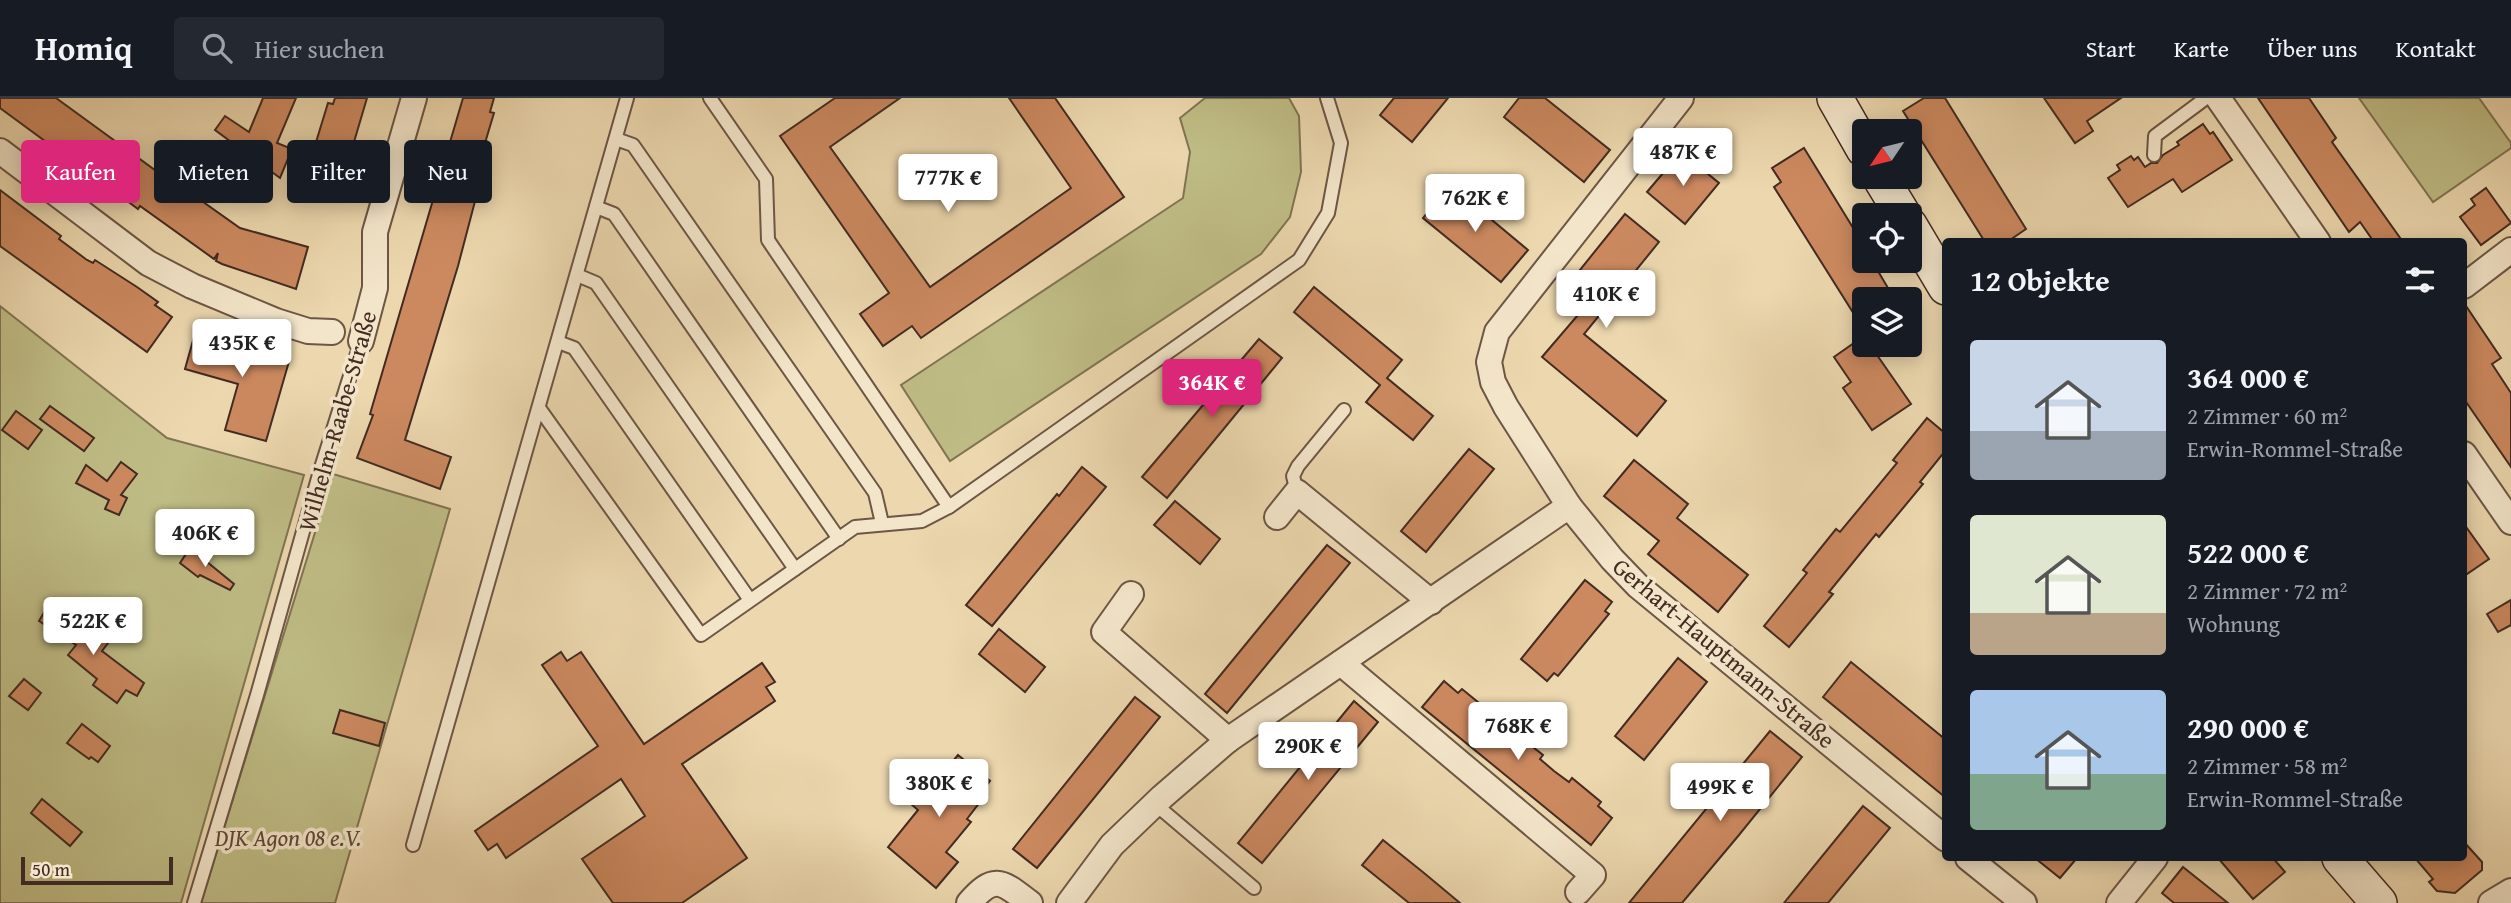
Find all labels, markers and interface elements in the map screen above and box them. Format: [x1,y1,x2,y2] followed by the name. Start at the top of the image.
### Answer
[174,17,664,80] search box
[35,24,132,72] text: Homiq
[198,29,236,67] icon: search
[254,29,385,68] text: Hier suchen
[2086,31,2136,66] text: Start
[2174,31,2229,66] text: Karte
[2267,31,2358,66] text: Über uns
[2396,31,2476,66] text: Kontakt
[1852,119,1922,189] north arrow
[1852,119,1922,357] map controls
[1626,129,1740,188] pin: 487K €
[1649,134,1717,167] text: 487K €
[21,140,140,203] chip: Kaufen
[154,140,273,203] chip: Mieten
[287,140,390,203] chip: Filter
[404,140,492,203] chip: Neu
[891,155,1005,214] pin: 777K €
[914,160,982,193] text: 777K €
[1418,174,1532,234] pin: 762K €
[1441,180,1509,213] text: 762K €
[1852,203,1922,273] button: locate
[1970,258,2110,302] text: 12 Objekte
[2401,261,2439,299] icon: filters
[1549,271,1663,330] pin: 410K €
[1572,276,1640,309] text: 410K €
[1852,287,1922,357] button: layers
[289,307,385,535] street label: Wilhelm-Raabe-Straße
[185,320,299,379] pin: 435K €
[208,325,276,358] text: 435K €
[2187,355,2309,399] text: 364 000 €
[1155,360,1269,419] pin: 364K €
[1178,365,1246,398] text: 364K €
[2026,368,2110,452] icon: home
[2187,399,2347,432] text: 2 Zimmer · 60 m²
[2187,432,2403,465] text: Erwin-Rommel-Straße
[148,510,262,569] pin: 406K €
[171,515,239,548] text: 406K €
[2187,530,2309,574] text: 522 000 €
[2026,543,2110,627] icon: home
[1605,549,1843,757] street label: Gerhart-Hauptmann-Straße
[2187,574,2347,607] text: 2 Zimmer · 72 m²
[36,598,150,657] pin: 522K €
[59,603,127,636] text: 522K €
[2187,607,2280,640] text: Wohnung
[1461,702,1575,762] pin: 768K €
[2187,705,2309,749] text: 290 000 €
[1484,708,1552,741] text: 768K €
[2026,718,2110,802] icon: home
[1251,722,1365,782] pin: 290K €
[1274,728,1342,761] text: 290K €
[2187,749,2347,782] text: 2 Zimmer · 58 m²
[882,760,996,819] pin: 380K €
[1663,764,1777,823] pin: 499K €
[905,765,973,798] text: 380K €
[1686,769,1754,802] text: 499K €
[2187,782,2403,815] text: Erwin-Rommel-Straße
[214,820,361,855] park label: DJK Agon 08 e.V.
[21,854,173,886] scale bar
[32,855,70,883] text: 50 m

